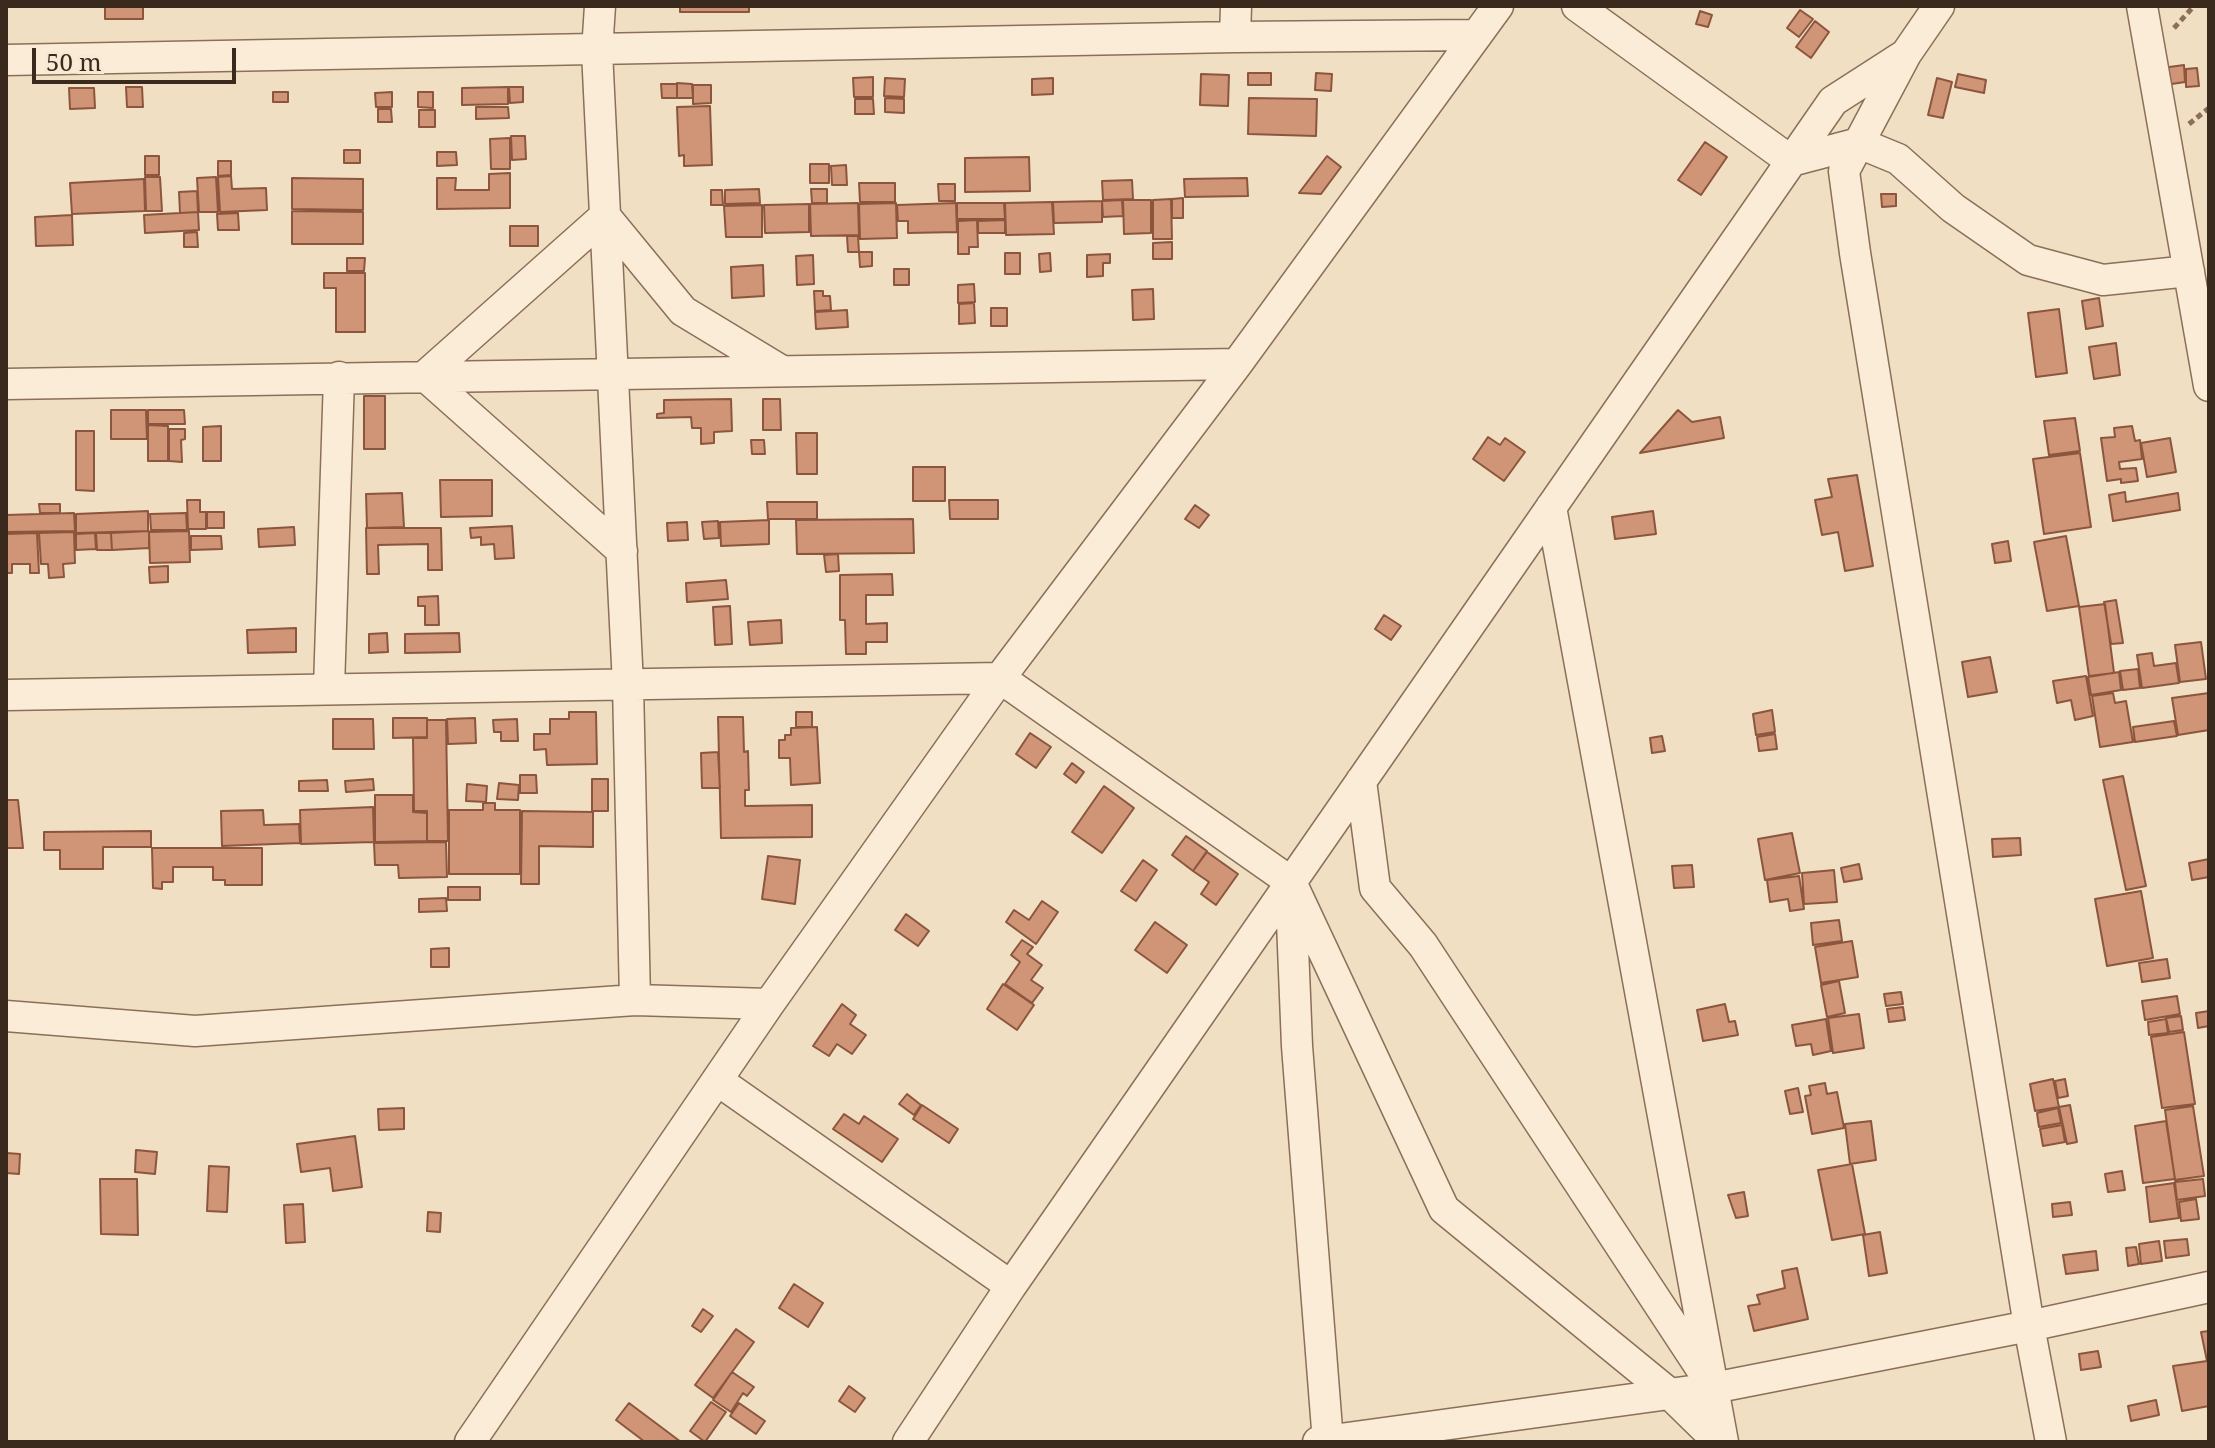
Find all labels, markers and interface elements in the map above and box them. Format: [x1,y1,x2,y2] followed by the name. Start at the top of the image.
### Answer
[36,32,240,82] scale bar
[46,45,102,78] text: 50 m

